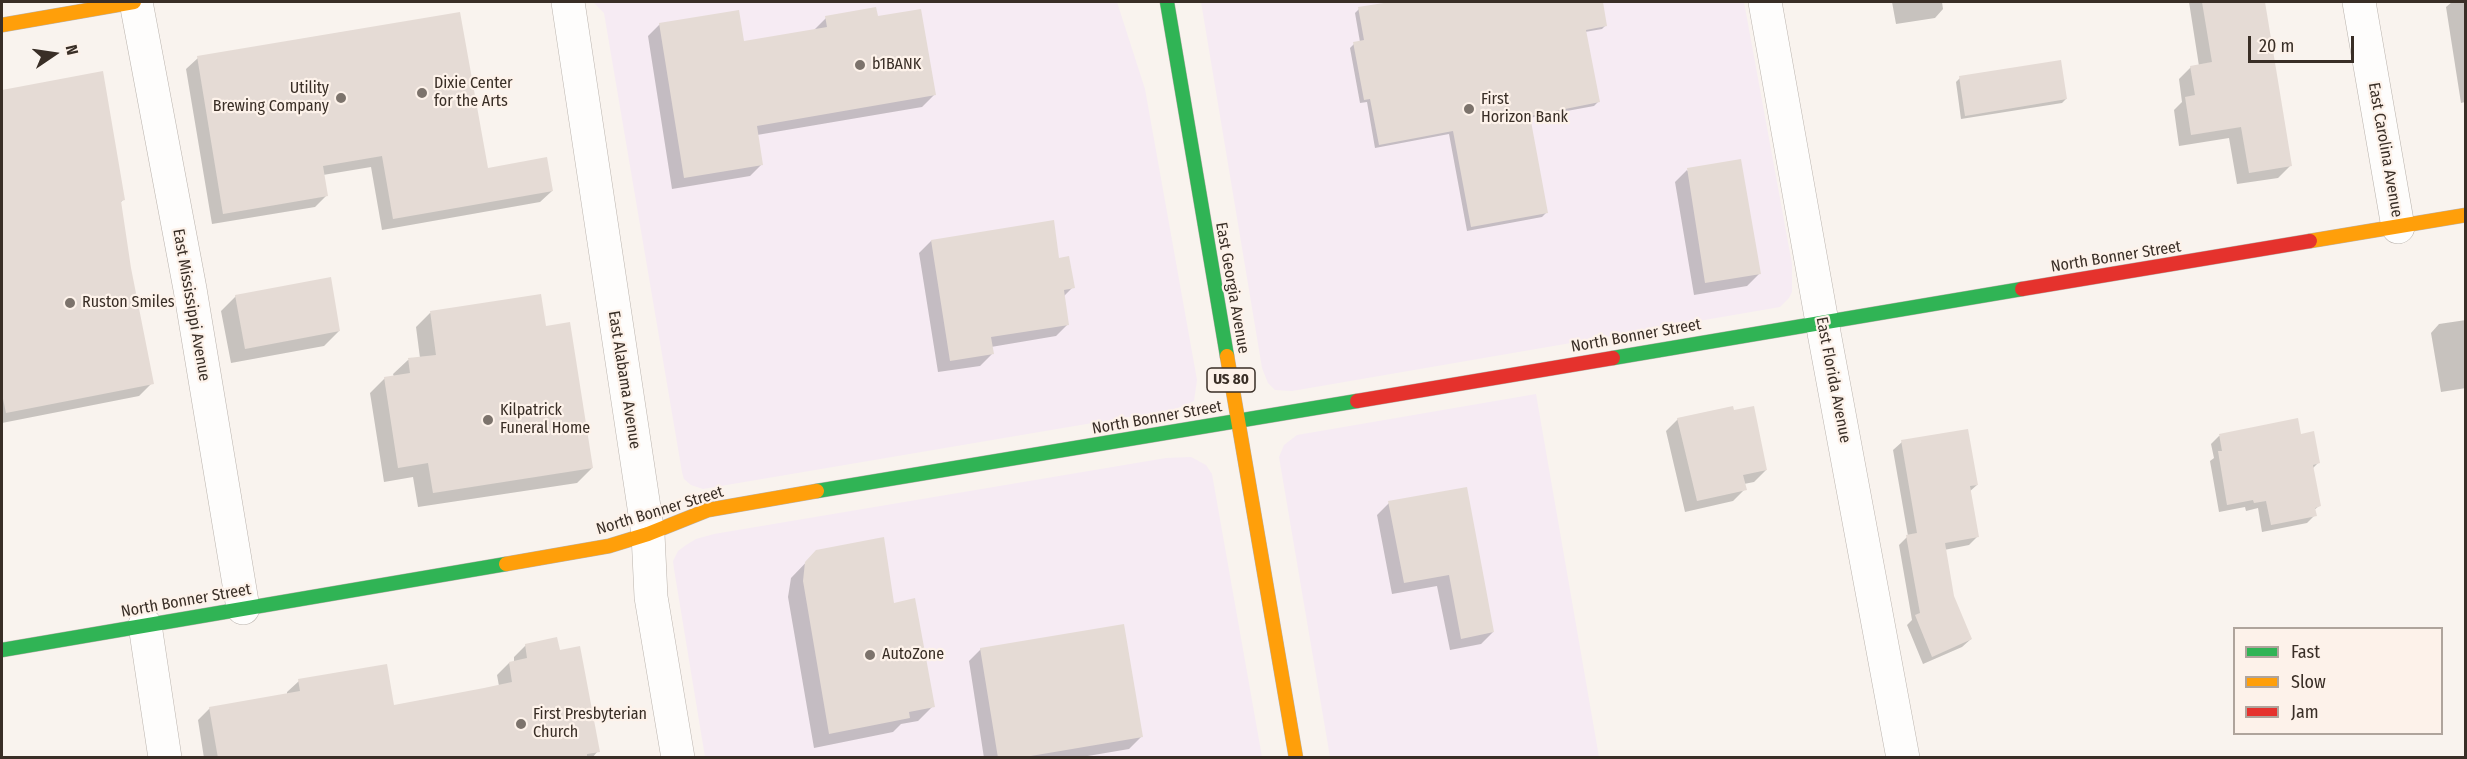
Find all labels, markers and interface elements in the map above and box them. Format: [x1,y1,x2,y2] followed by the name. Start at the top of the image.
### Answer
[24,24,84,84] north arrow
[2251,24,2358,62] scale bar
[2259,35,2294,57] text: 20 m
[62,43,82,57] text: N
[872,55,921,75] place label: b1BANK
[853,58,867,72] marker: b1BANK
[434,74,513,112] place label: Dixie Center for the Arts
[213,79,329,117] place label: Utility Brewing Company
[2364,81,2406,219] street label: East Carolina Avenue
[415,86,429,100] marker: Dixie Center for the Arts
[1481,90,1568,128] place label: First Horizon Bank
[334,91,348,105] marker: Utility Brewing Company
[1462,102,1476,116] marker: First Horizon Bank
[1211,221,1253,355] street label: East Georgia Avenue
[168,227,214,383] street label: East Mississippi Avenue
[2049,237,2183,277] street label: North Bonner Street
[82,293,175,313] place label: Ruston Smiles
[63,296,77,310] marker: Ruston Smiles
[604,310,644,450] street label: East Alabama Avenue
[1569,315,1703,357] street label: North Bonner Street
[1811,315,1855,445] street label: East Florida Avenue
[1207,368,1255,392] road number: US 80
[1090,397,1224,439] street label: North Bonner Street
[500,401,590,439] place label: Kilpatrick Funeral Home
[481,413,495,427] marker: Kilpatrick Funeral Home
[594,483,726,539] street label: North Bonner Street
[119,580,253,622] street label: North Bonner Street
[2233,627,2443,735] legend
[2291,641,2320,663] text: Fast
[882,645,944,665] place label: AutoZone
[863,648,877,662] marker: AutoZone
[2291,671,2326,693] text: Slow
[2291,701,2319,723] text: Jam
[533,705,647,743] place label: First Presbyterian Church
[514,717,528,731] marker: First Presbyterian Church

